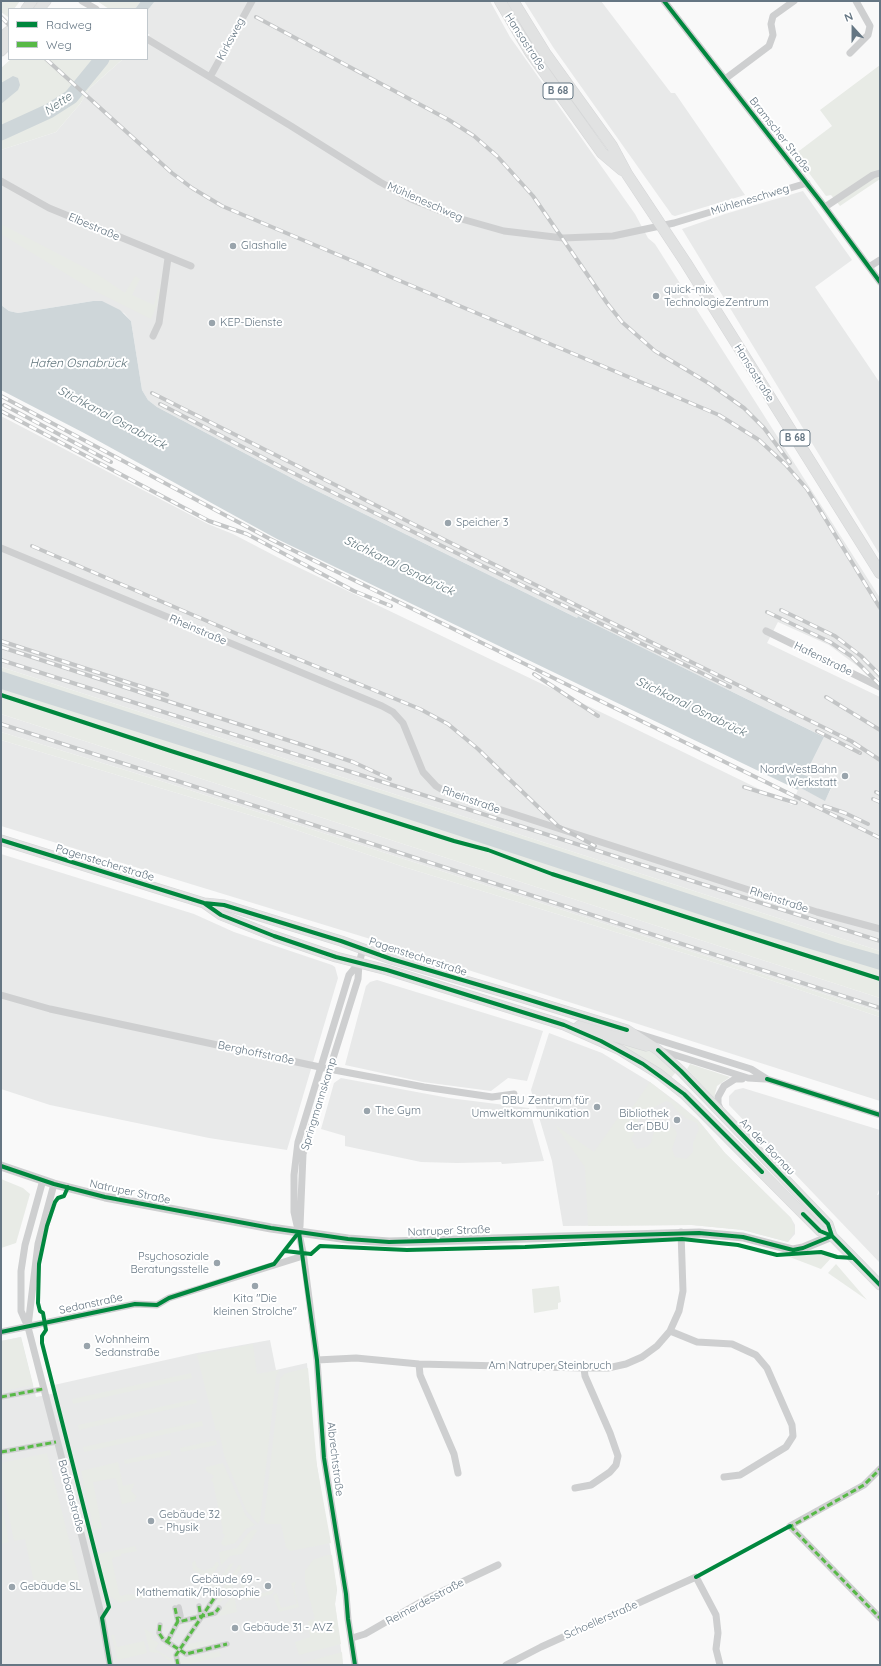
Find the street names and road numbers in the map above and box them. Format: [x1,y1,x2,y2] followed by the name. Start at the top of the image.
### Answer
[502,11,548,73] street label: Hansastraße
[214,15,248,63] street label: Kirksweg
[543,83,573,99] road number: B 68
[746,95,814,175] street label: Bramscher Straße
[385,179,465,225] street label: Mühleneschweg
[709,182,791,218] street label: Mühleneschweg
[66,210,122,244] street label: Elbestraße
[731,342,777,404] street label: Hansastraße
[780,430,810,446] road number: B 68
[167,612,229,648] street label: Rheinstraße
[792,639,854,679] street label: Hafenstraße
[440,783,502,817] street label: Rheinstraße
[54,842,156,884] street label: Pagenstecherstraße
[748,884,810,916] street label: Rheinstraße
[367,935,469,979] street label: Pagenstecherstraße
[217,1038,295,1068] street label: Berghoffstraße
[299,1056,339,1152] street label: Springmannskamp
[737,1116,797,1178] street label: An der Bornau
[88,1177,172,1207] street label: Natruper Straße
[408,1223,490,1239] street label: Natruper Straße
[58,1291,124,1317] street label: Sedanstraße
[488,1359,612,1373] street label: Am Natruper Steinbruch
[324,1421,346,1497] street label: Albrechtstraße
[55,1458,87,1534] street label: Barbarastraße
[384,1576,466,1628] street label: Reimerdesstraße
[562,1598,640,1642] street label: Schoellerstraße

